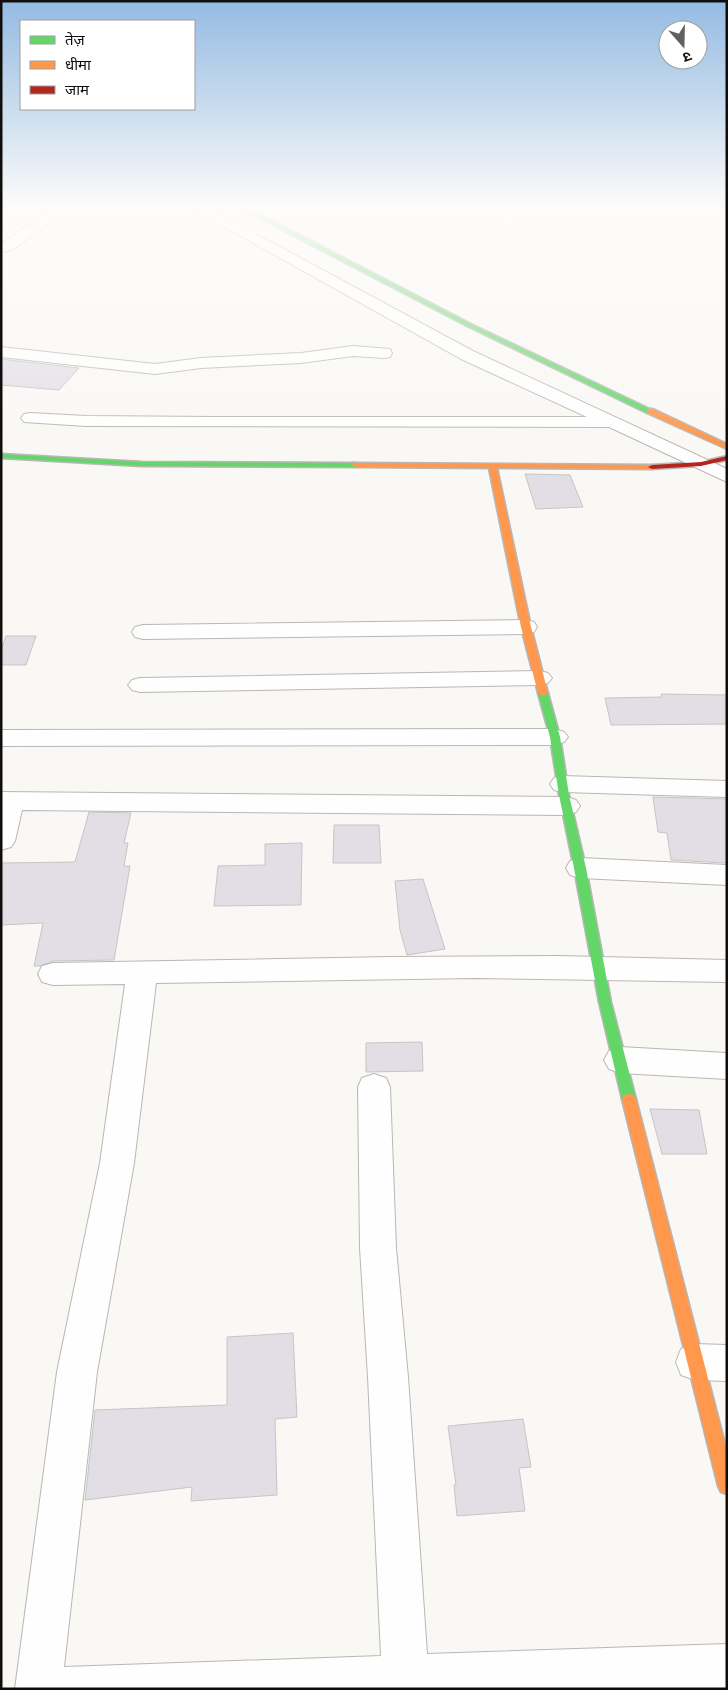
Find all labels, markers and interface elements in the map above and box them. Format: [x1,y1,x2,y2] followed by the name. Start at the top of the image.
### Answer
[20,20,195,110] legend
[658,20,708,70] north arrow
[65,31,86,49] text: तेज़
[680,48,694,66] text: उ
[65,56,92,74] text: धीमा
[65,81,90,99] text: जाम

